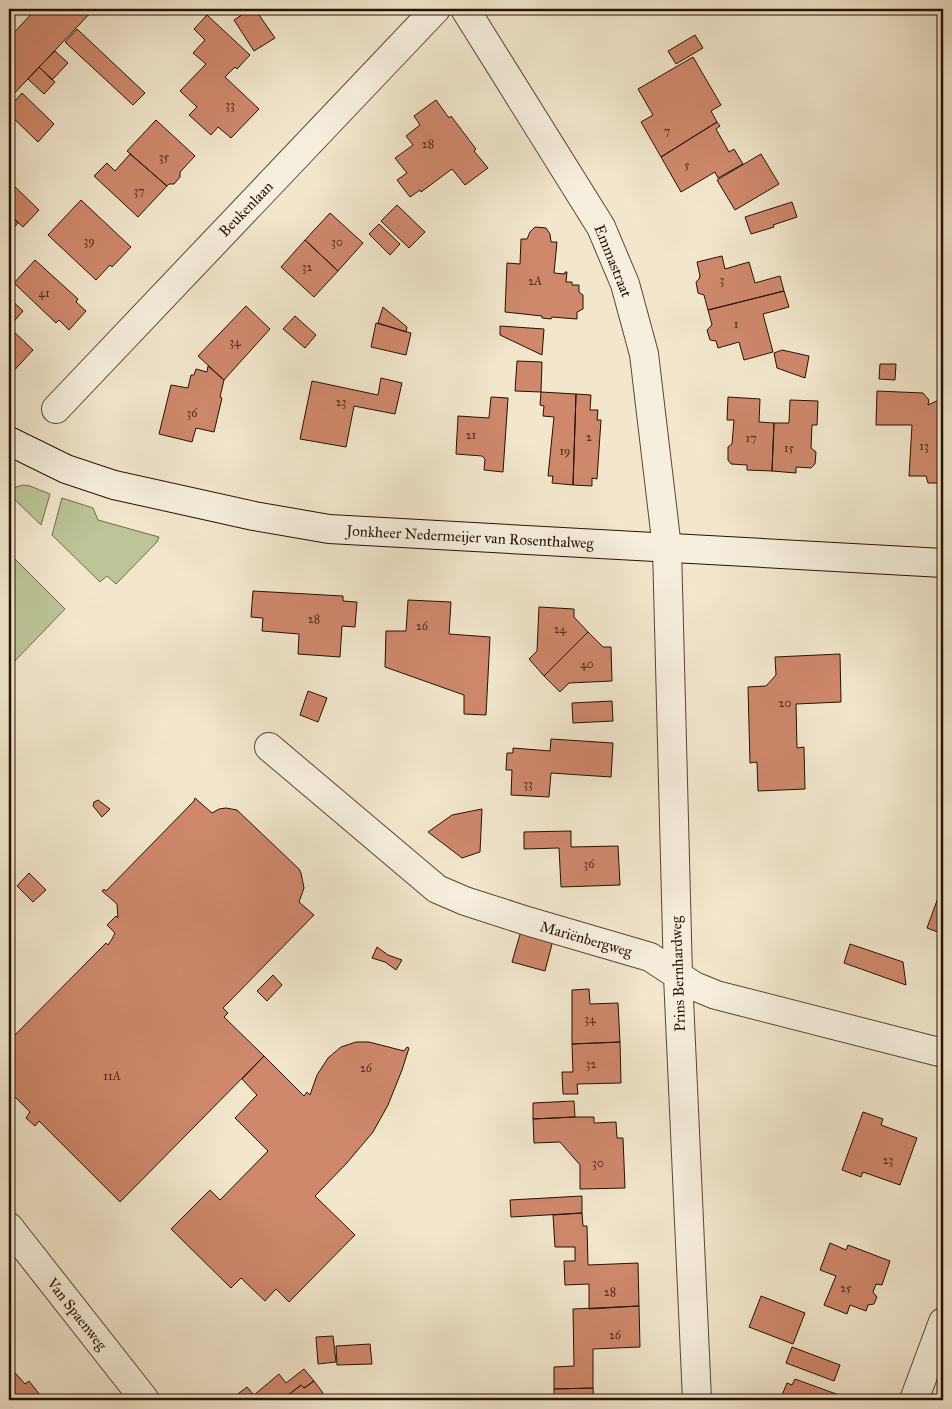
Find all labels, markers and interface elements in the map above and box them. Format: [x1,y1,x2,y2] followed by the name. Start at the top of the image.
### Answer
[225,98,235,112] house number: 33
[664,124,670,138] house number: 7
[422,137,434,151] house number: 28
[159,150,170,164] house number: 35
[684,158,690,172] house number: 5
[215,177,277,241] street label: Beukenlaan
[133,184,145,198] house number: 37
[590,222,636,301] street label: Emmastraat
[83,234,95,248] house number: 39
[331,235,343,249] house number: 30
[302,260,312,274] house number: 32
[720,273,725,287] house number: 3
[528,274,542,288] house number: 2A
[38,286,50,300] house number: 41
[734,317,739,331] house number: 1
[229,335,241,349] house number: 34
[336,395,347,409] house number: 23
[187,406,198,420] house number: 36
[466,428,477,442] house number: 21
[586,430,592,444] house number: 2
[745,431,757,445] house number: 17
[919,439,929,453] house number: 13
[784,441,795,455] house number: 15
[559,444,571,458] house number: 19
[344,521,595,554] street label: Jonkheer Nedermeijer van Rosenthalweg
[308,612,320,626] house number: 28
[416,619,429,633] house number: 26
[554,622,567,636] house number: 24
[580,657,594,671] house number: 40
[779,696,791,710] house number: 20
[523,777,533,791] house number: 33
[584,857,595,871] house number: 36
[667,915,689,1032] street label: Prins Bernhardweg
[538,917,635,961] street label: Mariënbergweg
[584,1012,596,1026] house number: 34
[586,1057,596,1071] house number: 32
[360,1061,373,1075] house number: 26
[103,1069,121,1083] house number: 11A
[883,1153,894,1167] house number: 23
[592,1156,604,1170] house number: 30
[43,1274,111,1354] street label: Van Spaenweg
[840,1281,852,1295] house number: 25
[604,1285,616,1299] house number: 28
[609,1328,622,1342] house number: 26

